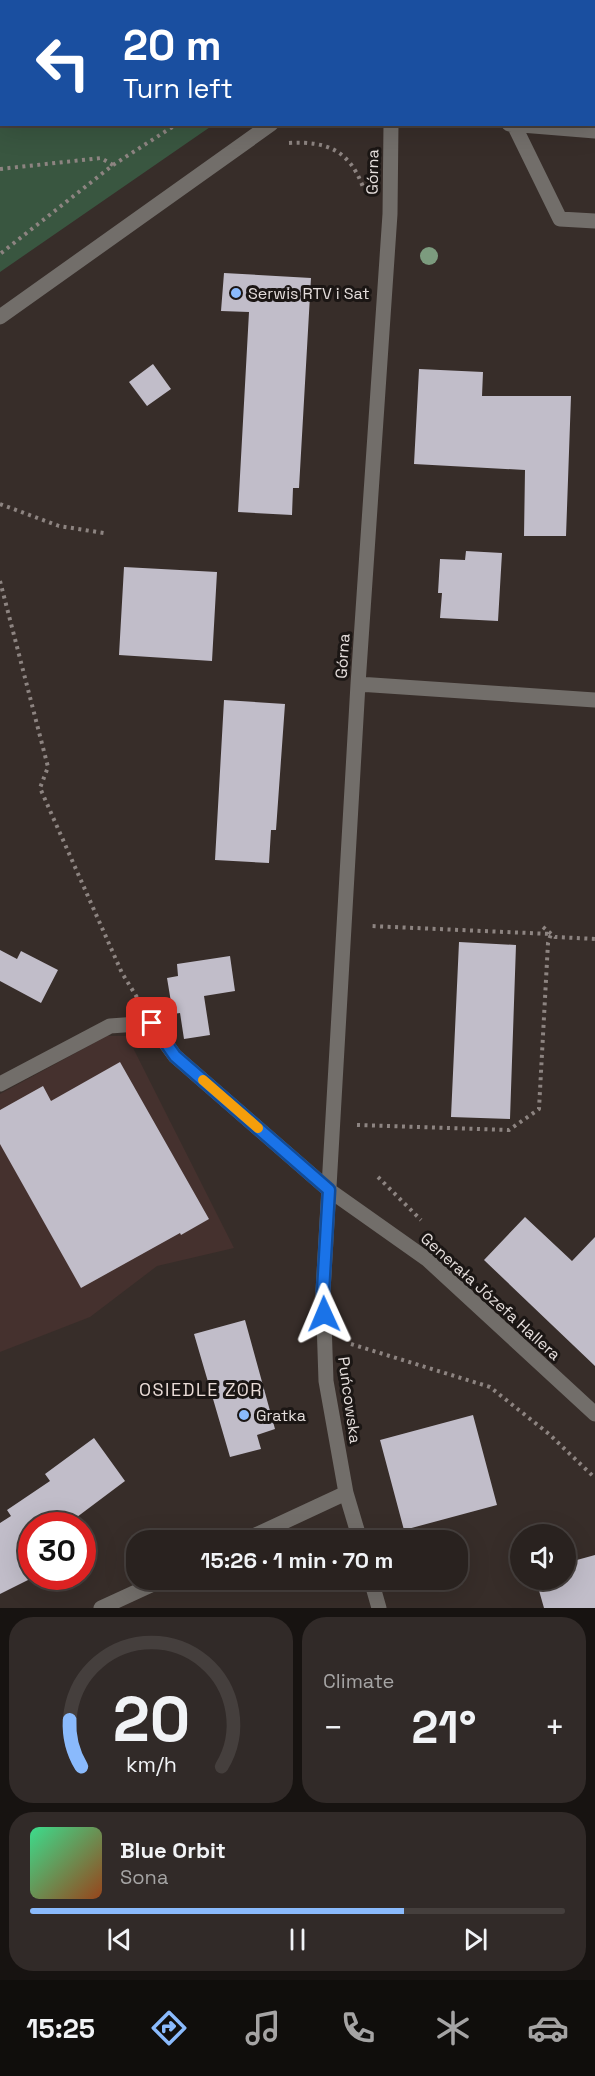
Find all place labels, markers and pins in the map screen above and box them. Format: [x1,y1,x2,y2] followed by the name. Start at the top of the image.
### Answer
[248,283,370,304] place label: Serwis RTV i Sat
[229,286,243,300] marker: Serwis RTV i Sat
[126,997,177,1048] pin
[256,1405,306,1426] place label: Gratka
[237,1408,251,1422] marker: Gratka

